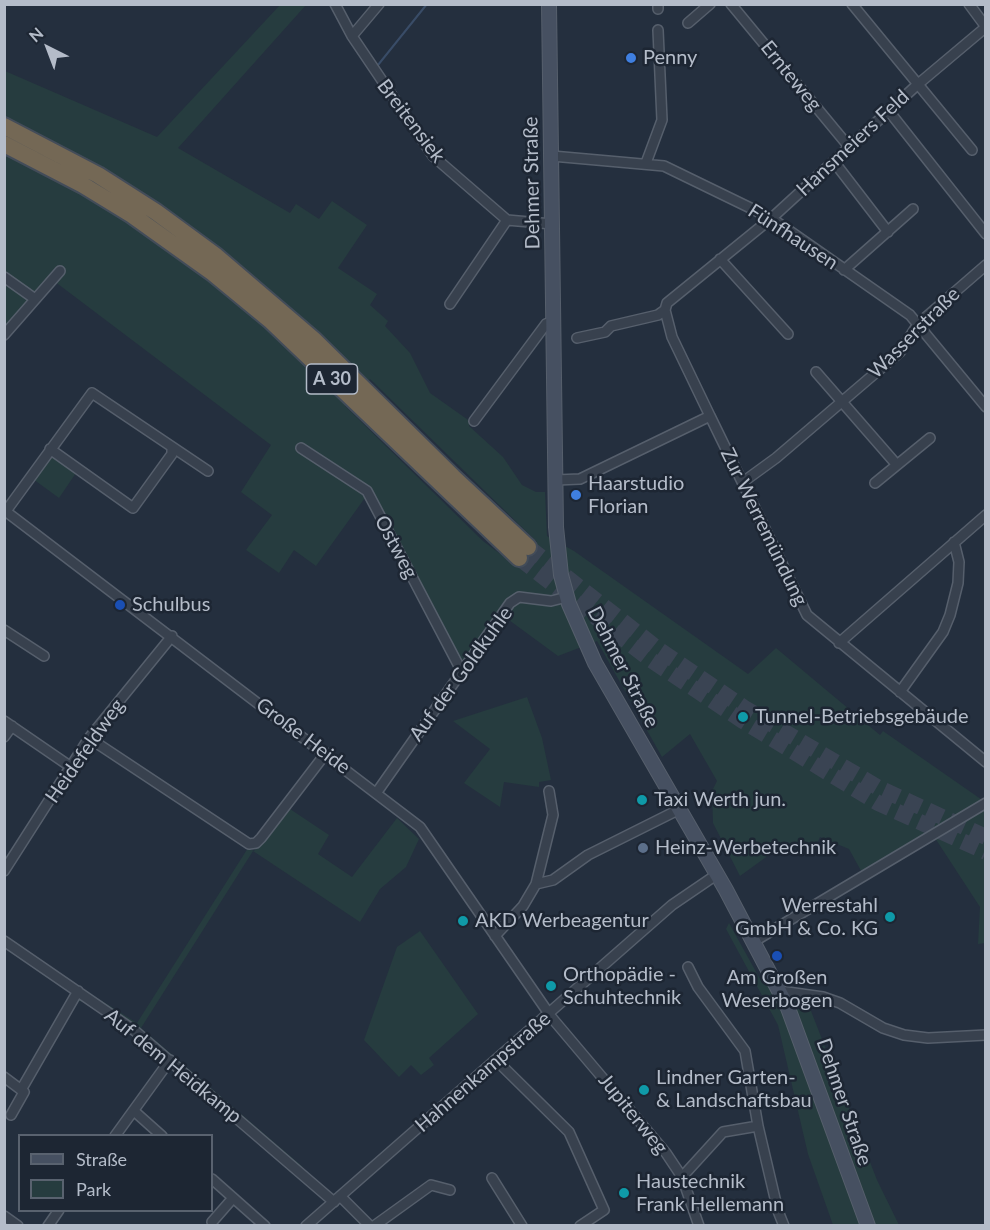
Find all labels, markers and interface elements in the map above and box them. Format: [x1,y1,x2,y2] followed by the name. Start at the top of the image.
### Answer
[18,18,78,78] north arrow
[25,23,47,45] text: N
[755,36,827,116] street label: Ernteweg
[643,46,697,70] place label: Penny
[624,51,638,65] marker: Penny
[372,75,450,167] street label: Breitensiek
[792,85,914,201] street label: Hansmeiers Feld
[519,116,545,250] street label: Dehmer Straße
[744,199,842,275] street label: Fünfhausen
[863,282,965,384] street label: Wasserstraße
[306,364,358,394] road number: A 30
[715,444,813,610] street label: Zur Werremündung
[588,472,684,519] place label: Haarstudio Florian
[569,488,583,502] marker: Haarstudio Florian
[369,511,423,583] street label: Ostweg
[132,593,210,617] place label: Schulbus
[113,598,127,612] marker: Schulbus
[404,602,518,746] street label: Auf der Goldkuhle
[582,602,664,732] street label: Dehmer Straße
[251,693,355,779] street label: Große Heide
[40,694,130,808] street label: Heidefeldweg
[755,705,969,729] place label: Tunnel-Betriebsgebäude
[736,710,750,724] marker: Tunnel-Betriebsgebäude
[654,788,786,812] place label: Taxi Werth jun.
[635,793,649,807] marker: Taxi Werth jun.
[655,836,836,860] place label: Heinz-Werbetechnik
[636,841,650,855] marker: Heinz-Werbetechnik
[735,894,878,941] place label: Werrestahl GmbH & Co. KG
[475,909,649,933] place label: AKD Werbeagentur
[883,910,897,924] marker: Werrestahl GmbH & Co. KG
[456,914,470,928] marker: AKD Werbeagentur
[770,949,784,963] marker: Am Großen Weserbogen
[563,963,681,1010] place label: Orthopädie - Schuhtechnik
[721,966,833,1013] place label: Am Großen Weserbogen
[544,979,558,993] marker: Orthopädie - Schuhtechnik
[100,1003,246,1129] street label: Auf dem Heidkamp
[410,1007,556,1137] street label: Hahnenkampstraße
[811,1035,877,1169] street label: Dehmer Straße
[656,1066,812,1113] place label: Lindner Garten- & Landschaftsbau
[593,1069,673,1159] street label: Jupiterweg
[637,1083,651,1097] marker: Lindner Garten- & Landschaftsbau
[18,1134,213,1212] legend
[76,1148,127,1170] text: Straße
[636,1170,784,1217] place label: Haustechnik Frank Hellemann
[76,1178,111,1200] text: Park
[617,1186,631,1200] marker: Haustechnik Frank Hellemann

